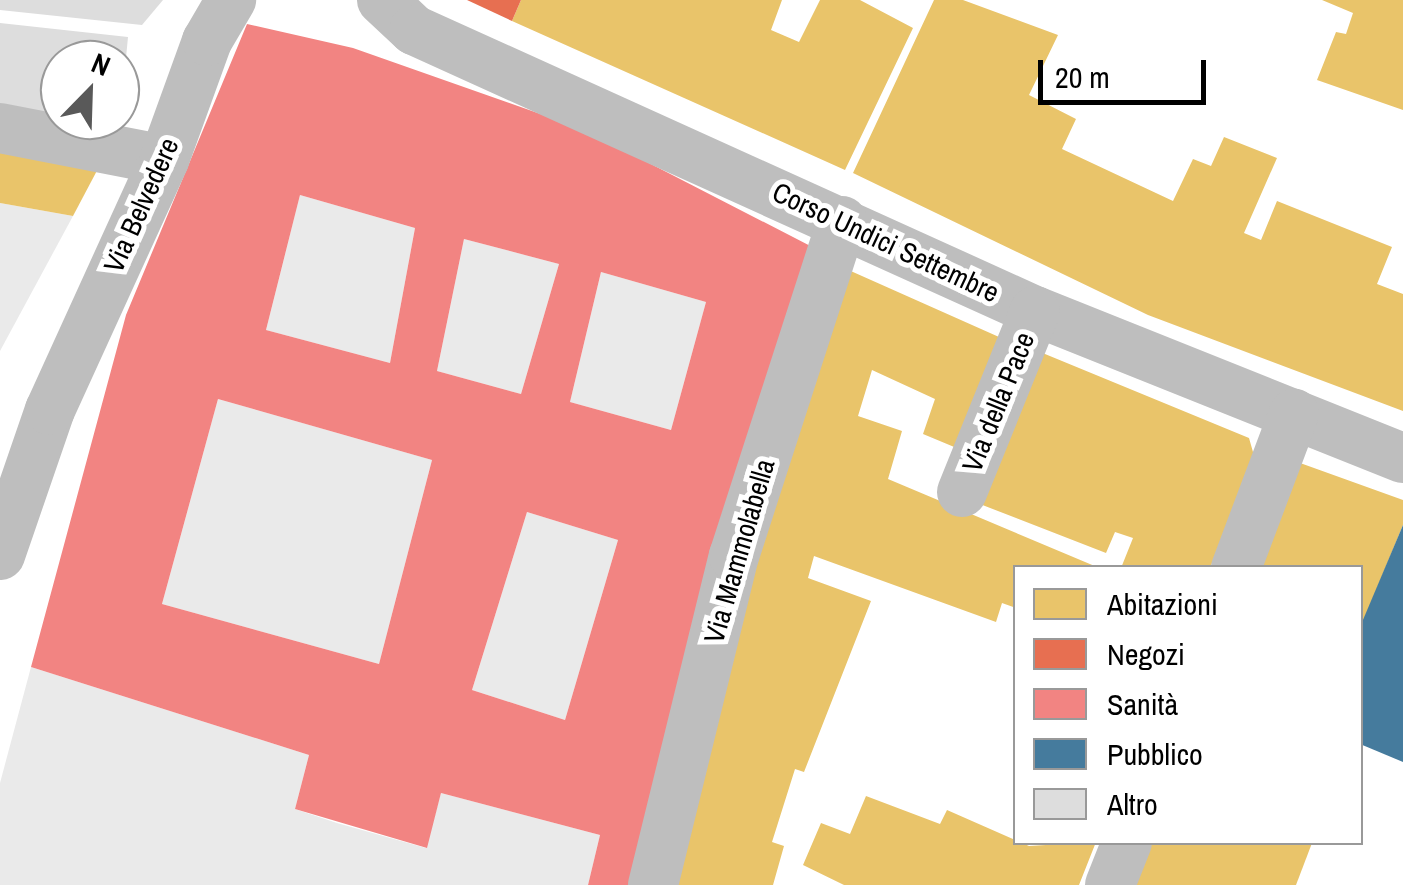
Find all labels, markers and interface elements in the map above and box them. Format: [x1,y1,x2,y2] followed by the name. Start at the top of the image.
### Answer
[40,40,140,140] north arrow
[1043,40,1210,102] scale bar
[86,43,116,85] text: N
[1055,57,1110,97] text: 20 m
[96,132,186,278] street label: Via Belvedere
[767,175,1005,309] street label: Corso Undici Settembre
[955,327,1041,477] street label: Via della Pace
[697,455,781,647] street label: Via Mammolabella
[1013,565,1363,845] legend
[1107,584,1218,624] text: Abitazioni
[1107,634,1185,674] text: Negozi
[1107,684,1178,724] text: Sanità
[1107,734,1203,774] text: Pubblico
[1107,784,1158,824] text: Altro

